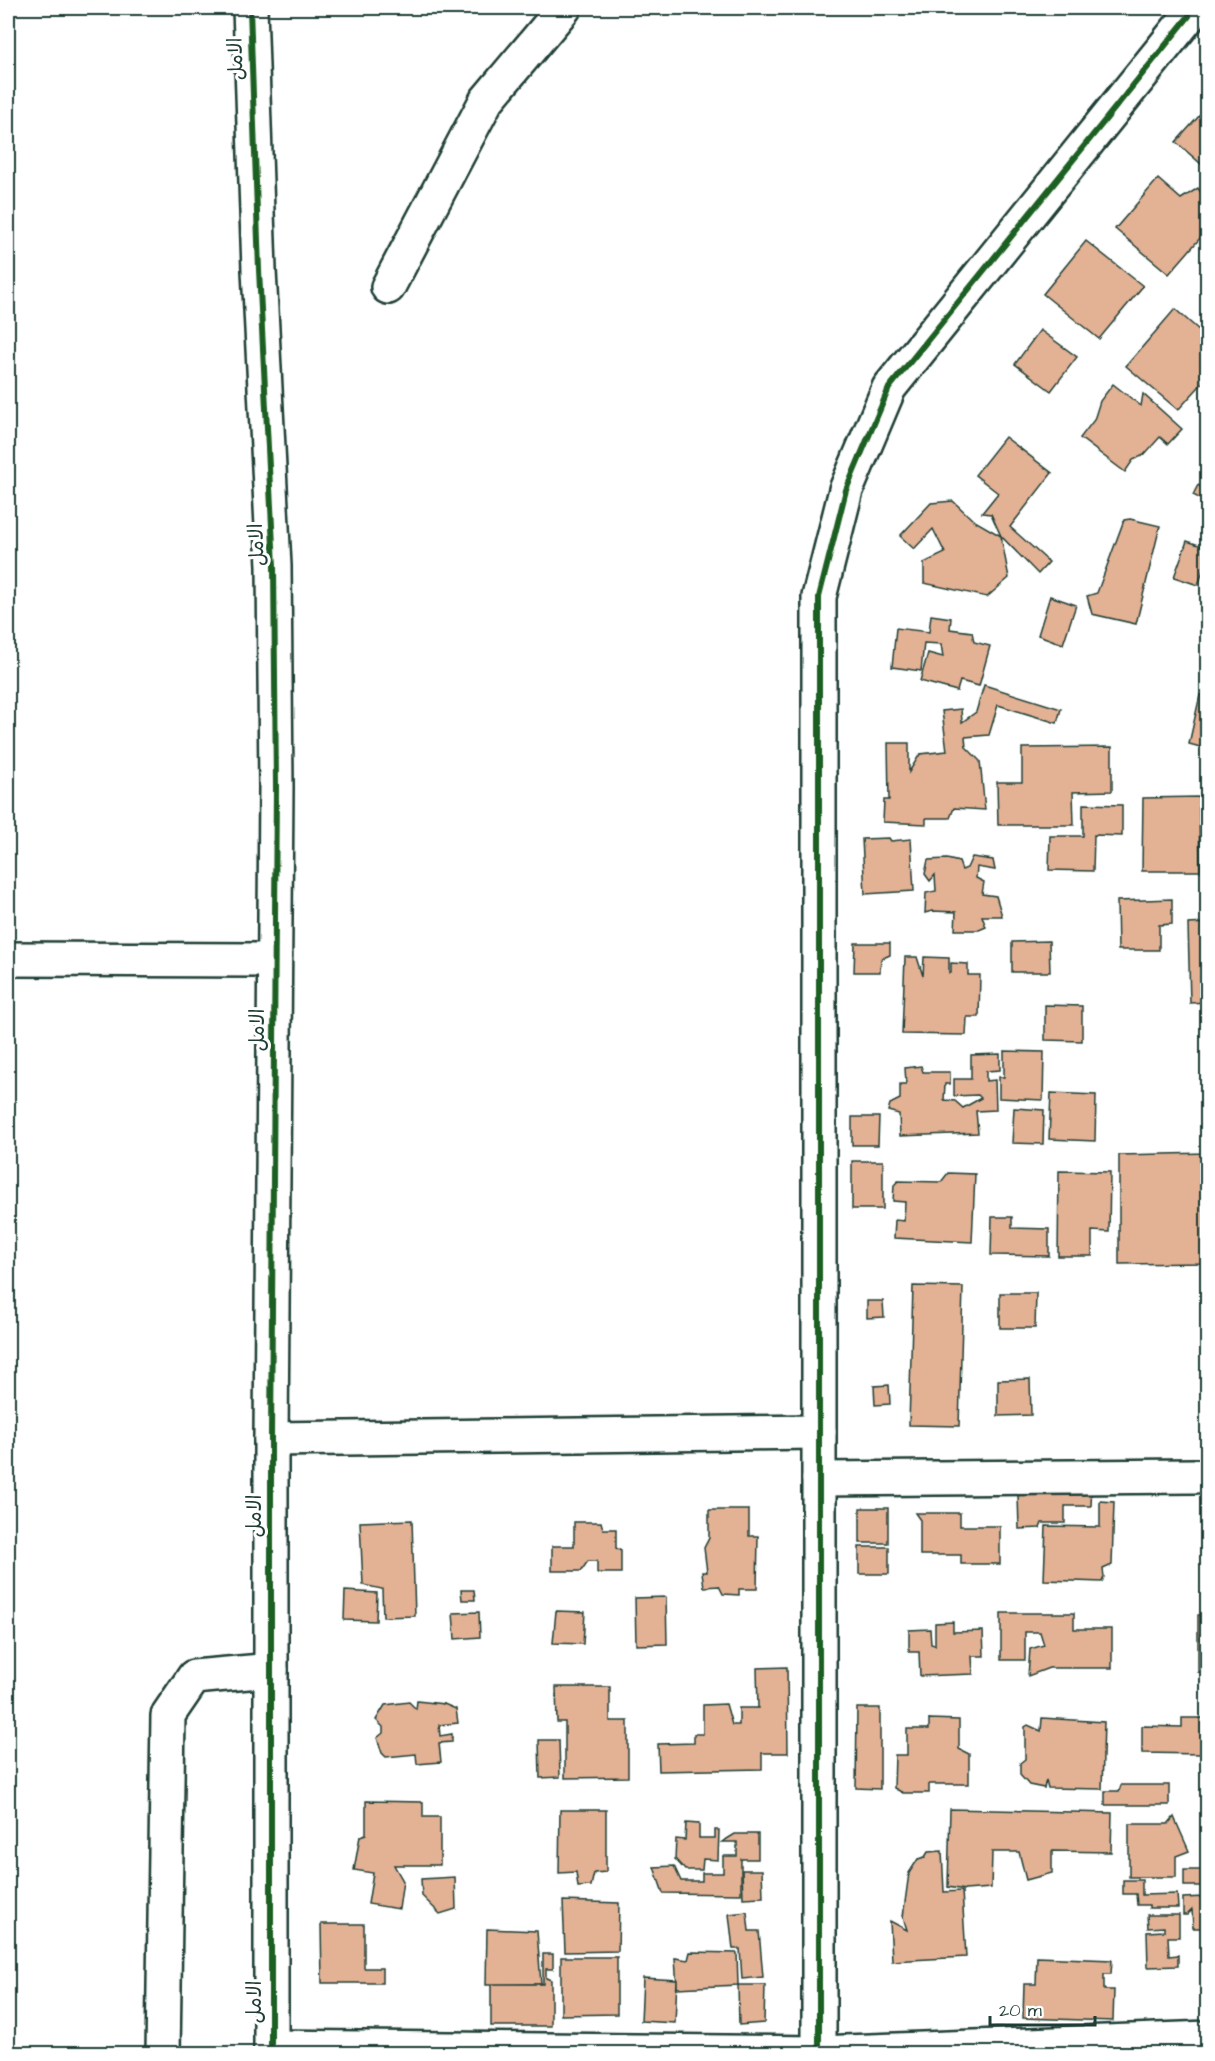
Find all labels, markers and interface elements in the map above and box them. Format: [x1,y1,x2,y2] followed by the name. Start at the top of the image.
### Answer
[221,37,251,81] street label: الامل
[242,523,272,567] street label: الامل
[244,1008,272,1052] street label: الامل
[241,1494,269,1538] street label: الامل
[241,1980,269,2024] street label: الامل
[990,1989,1095,2027] scale bar
[999,1998,1042,2023] text: 20 m

